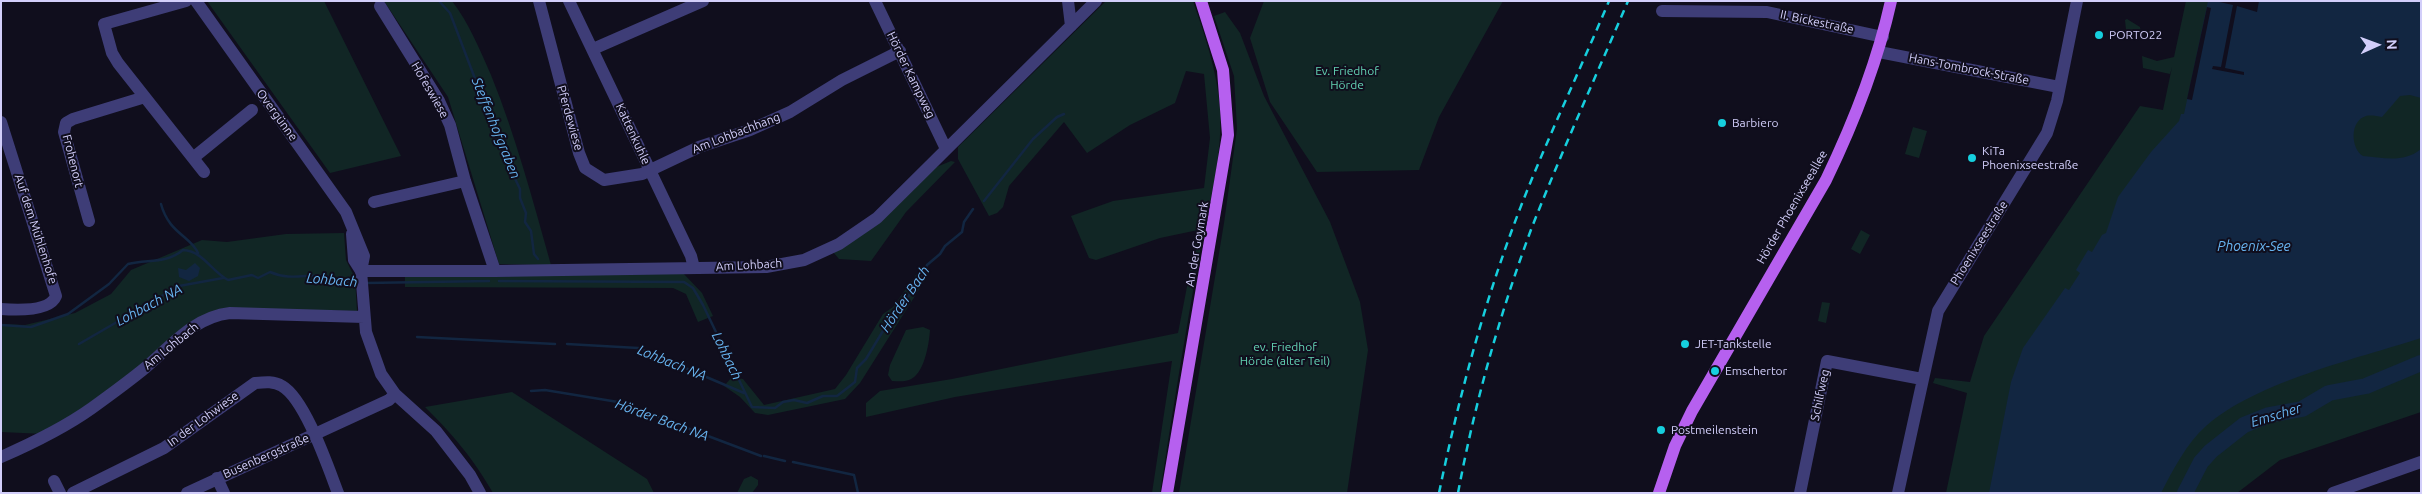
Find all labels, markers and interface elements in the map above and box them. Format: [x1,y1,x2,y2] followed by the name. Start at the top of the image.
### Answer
[1779,7,1855,37] street label: II. Bickestraße
[2352,20,2402,70] north arrow
[2109,28,2162,42] place label: PORTO22
[884,29,938,121] street label: Hörder Kampweg
[2093,29,2105,41] marker: PORTO22
[2384,39,2400,50] text: N
[1908,50,2030,88] street label: Hans-Tombrock-Straße
[408,59,452,121] street label: Hofeswiese
[1315,64,1379,92] park label: Ev. Friedhof Hörde
[468,75,524,181] water label: Steffenhofgraben
[554,84,586,152] street label: Pferdewiese
[253,86,301,144] street label: Overgünne
[613,101,653,167] street label: Kattenkuhle
[690,110,782,156] street label: Am Lohbachhang
[1732,116,1778,130] place label: Barbiero
[1716,117,1728,129] marker: Barbiero
[59,133,87,189] street label: Frohenort
[1982,144,2078,172] place label: KiTa Phoenixseestraße
[1754,148,1830,266] street label: Hörder Phoenixseeallee
[1966,152,1978,164] marker: KiTa Phoenixseestraße
[11,172,61,286] street label: Auf dem Mühlenhofe
[1947,198,2011,288] street label: Phoenixseestraße
[1182,200,1212,288] street label: An der Goymark
[2217,238,2291,254] water label: Phoenix-See
[715,256,783,274] street label: Am Lohbach
[877,263,933,335] water label: Hörder Bach
[306,269,358,291] water label: Lohbach
[113,280,185,330] water label: Lohbach NA
[141,319,201,373] street label: Am Lohbach
[708,329,746,383] water label: Lohbach
[1695,337,1772,351] place label: JET-Tankstelle
[1679,338,1691,350] marker: JET-Tankstelle
[1240,340,1330,368] park label: ev. Friedhof Hörde (alter Teil)
[635,342,709,384] water label: Lohbach NA
[1725,364,1787,378] place label: Emschertor
[1709,365,1721,377] marker: Emschertor
[1808,368,1832,422] street label: Schilfweg
[165,388,241,450] street label: In der Lohwiese
[613,395,711,445] water label: Hörder Bach NA
[2249,399,2303,431] water label: Emscher
[1671,423,1758,437] place label: Postmeilenstein
[1655,424,1667,436] marker: Postmeilenstein
[221,431,311,481] street label: Busenbergstraße

